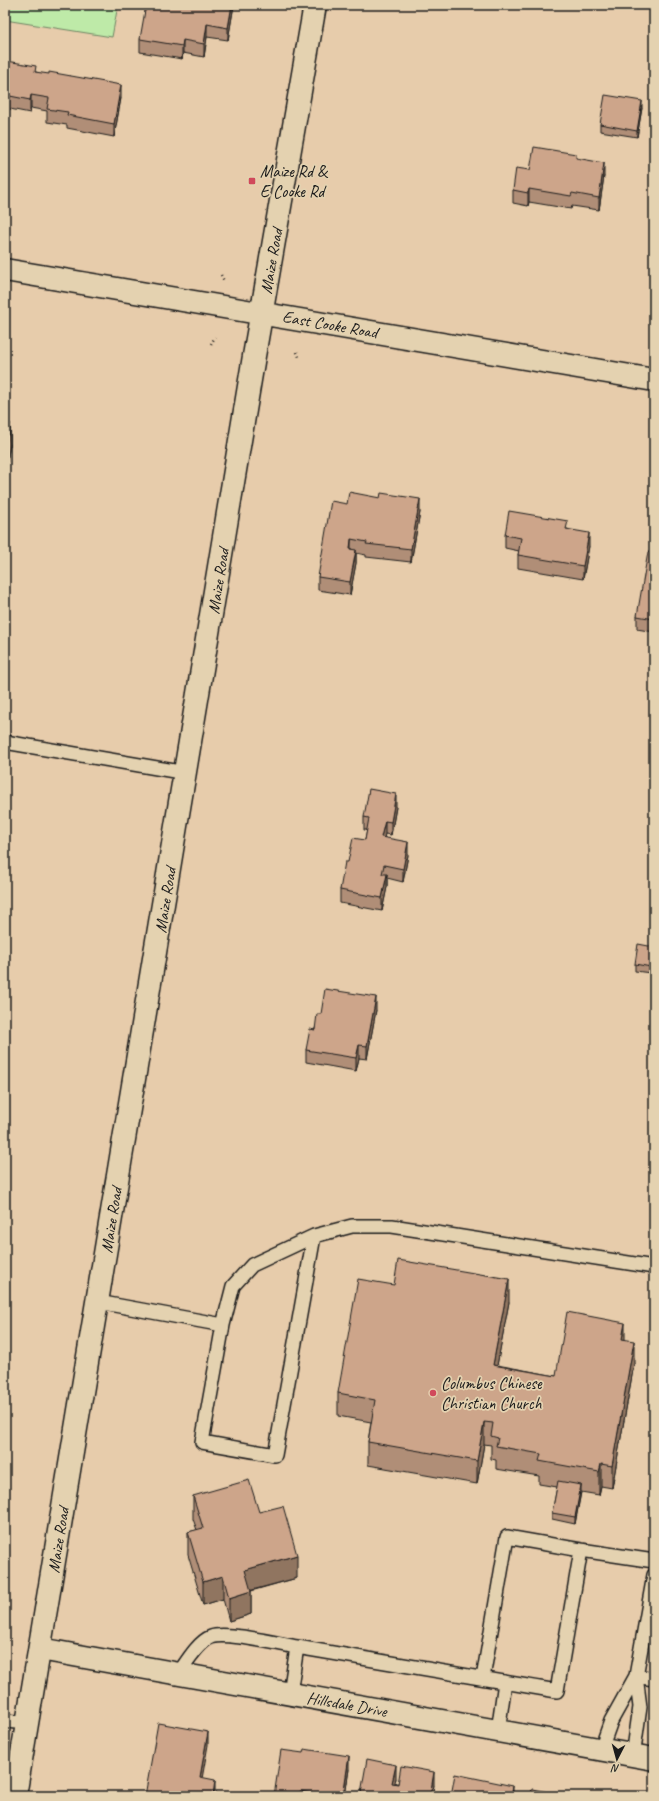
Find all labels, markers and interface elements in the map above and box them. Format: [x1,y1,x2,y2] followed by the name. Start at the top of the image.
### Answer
[260,161,329,202] place label: Maize Rd & E Cooke Rd
[247,176,257,186] marker: Maize Rd & E Cooke Rd
[255,224,288,295] street label: Maize Road
[281,306,381,344] street label: East Cooke Road
[203,544,235,615] street label: Maize Road
[150,863,182,934] street label: Maize Road
[96,1183,128,1254] street label: Maize Road
[441,1373,543,1414] place label: Columbus Chinese Christian Church
[428,1388,438,1398] marker: Columbus Chinese Christian Church
[43,1503,75,1574] street label: Maize Road
[305,1687,390,1722] street label: Hillsdale Drive
[597,1739,637,1779] north arrow
[610,1761,620,1776] text: N

